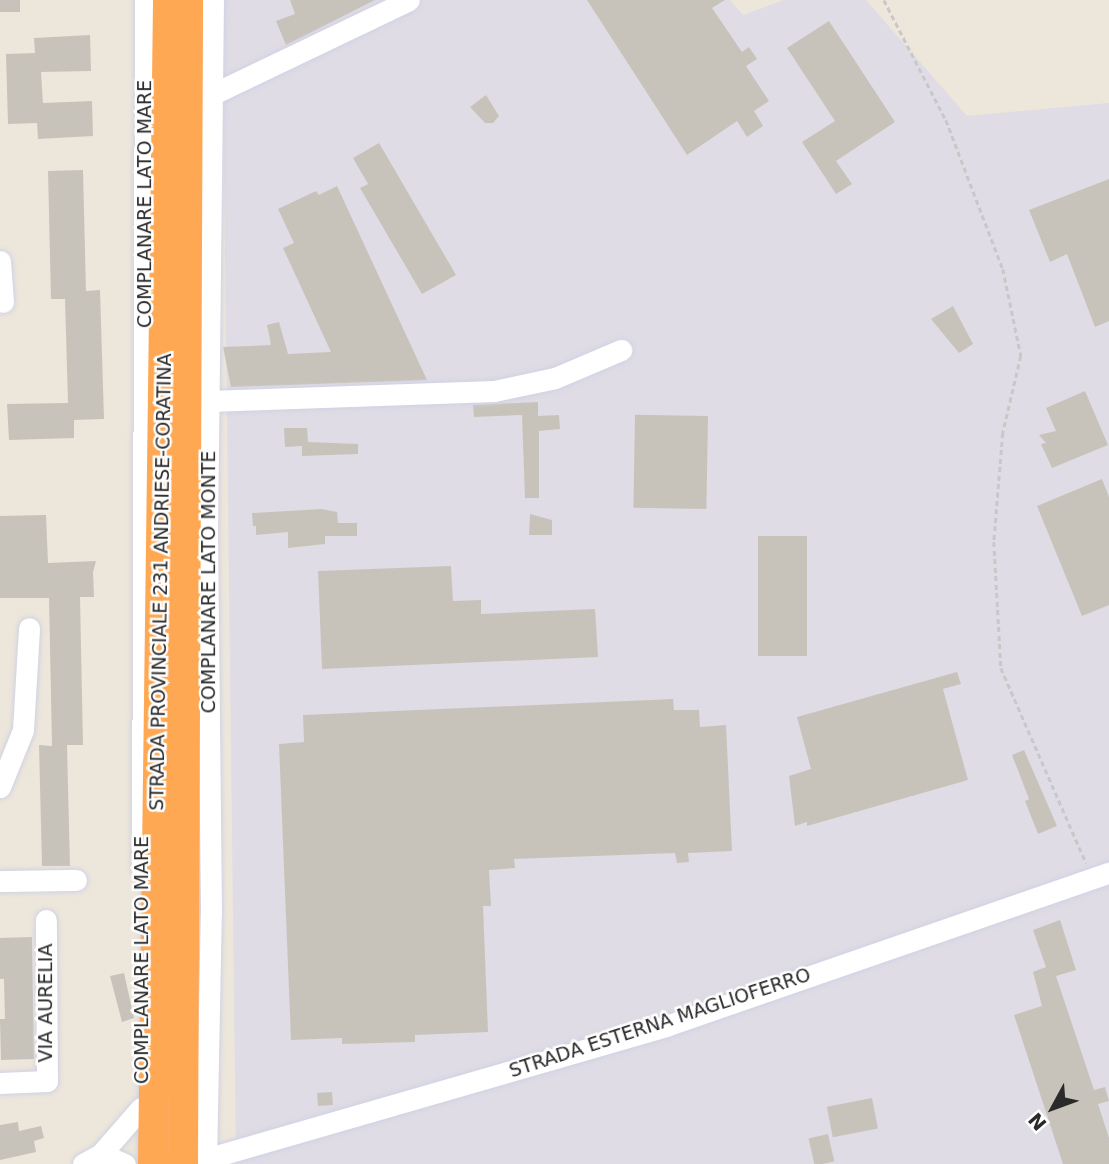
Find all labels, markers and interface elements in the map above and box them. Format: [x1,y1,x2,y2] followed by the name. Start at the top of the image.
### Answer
[134,80,156,328] street label: COMPLANARE LATO MARE
[146,353,176,811] street label: STRADA PROVINCIALE 231 ANDRIESE-CORATINA
[198,451,220,713] street label: COMPLANARE LATO MONTE
[131,836,153,1084] street label: COMPLANARE LATO MARE
[35,944,57,1062] street label: VIA AURELIA
[506,963,814,1083] street label: STRADA ESTERNA MAGLIOFERRO
[1018,1073,1088,1143] north arrow
[1024,1109,1051,1135] text: N

